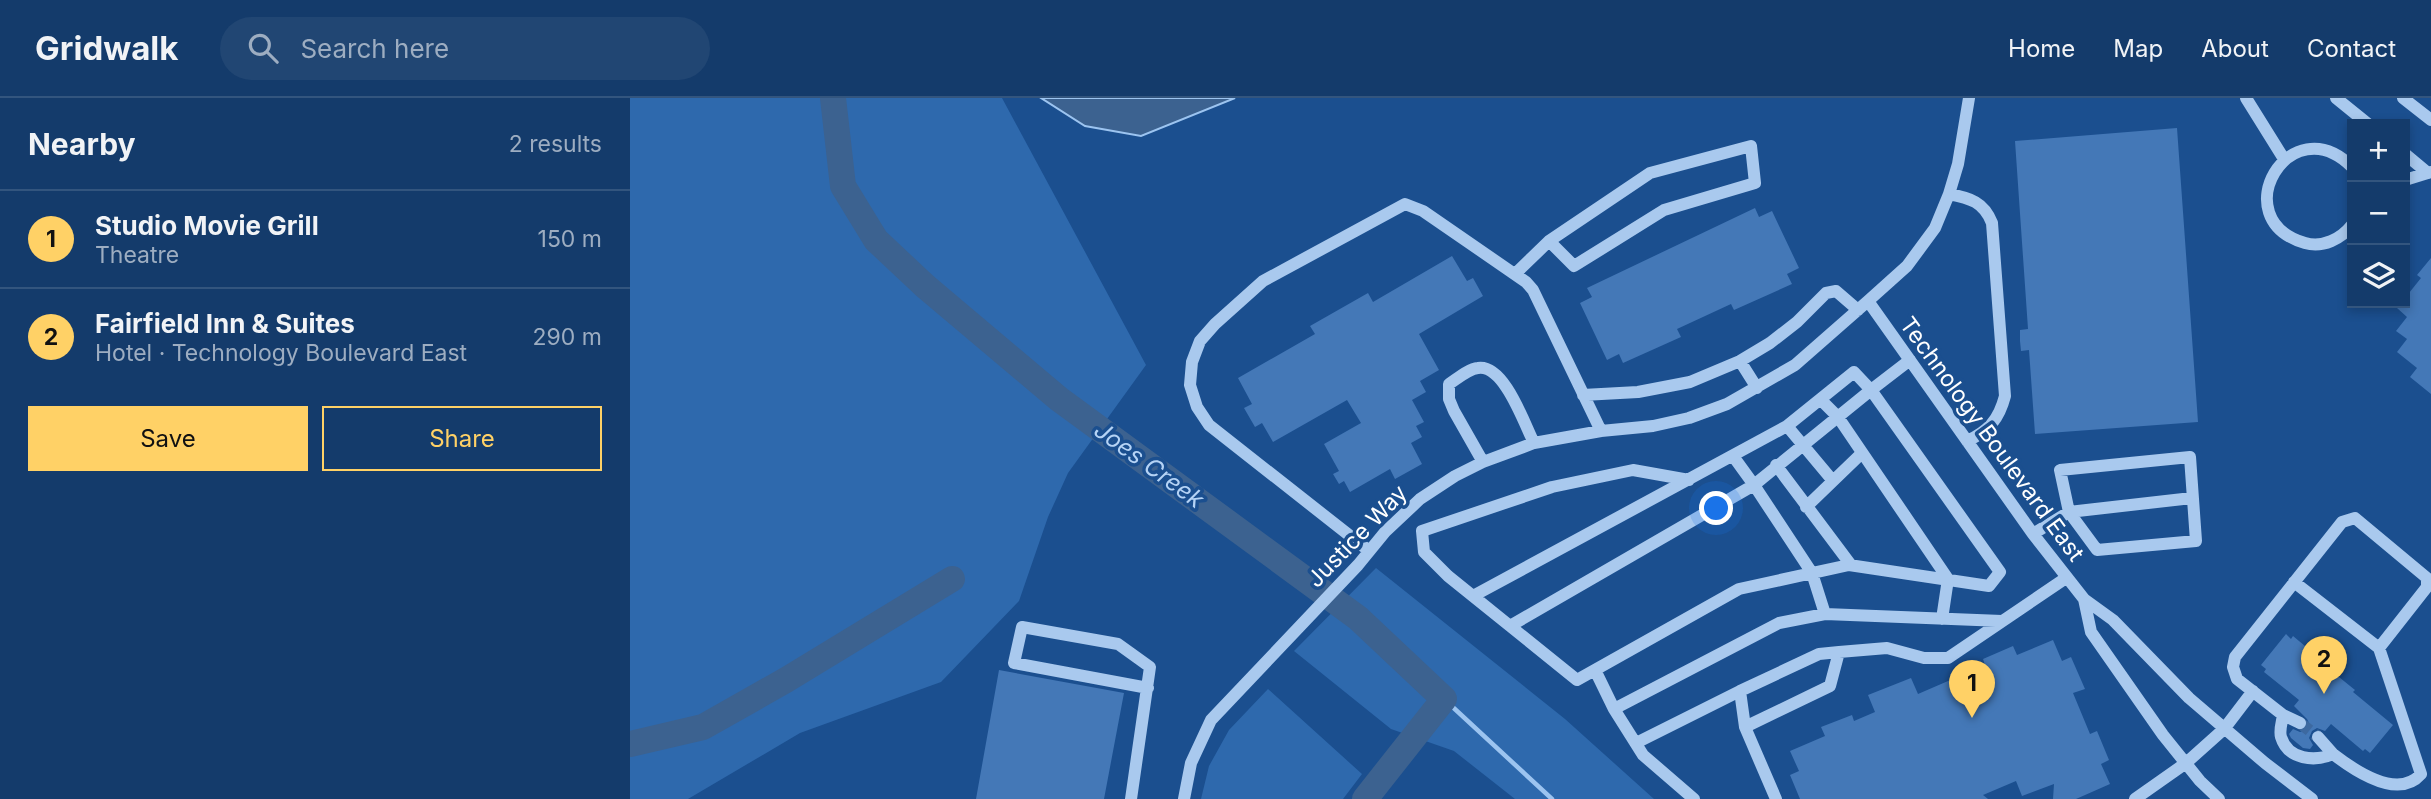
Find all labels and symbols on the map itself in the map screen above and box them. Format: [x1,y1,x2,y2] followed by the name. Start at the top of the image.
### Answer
[1894,311,2090,567] street label: Technology Boulevard East
[1089,415,1210,515] water label: Joes Creek
[1301,479,1413,593] street label: Justice Way
[1699,491,1733,525] your location
[2301,636,2347,694] pin: 2
[1949,660,1995,718] pin: 1

